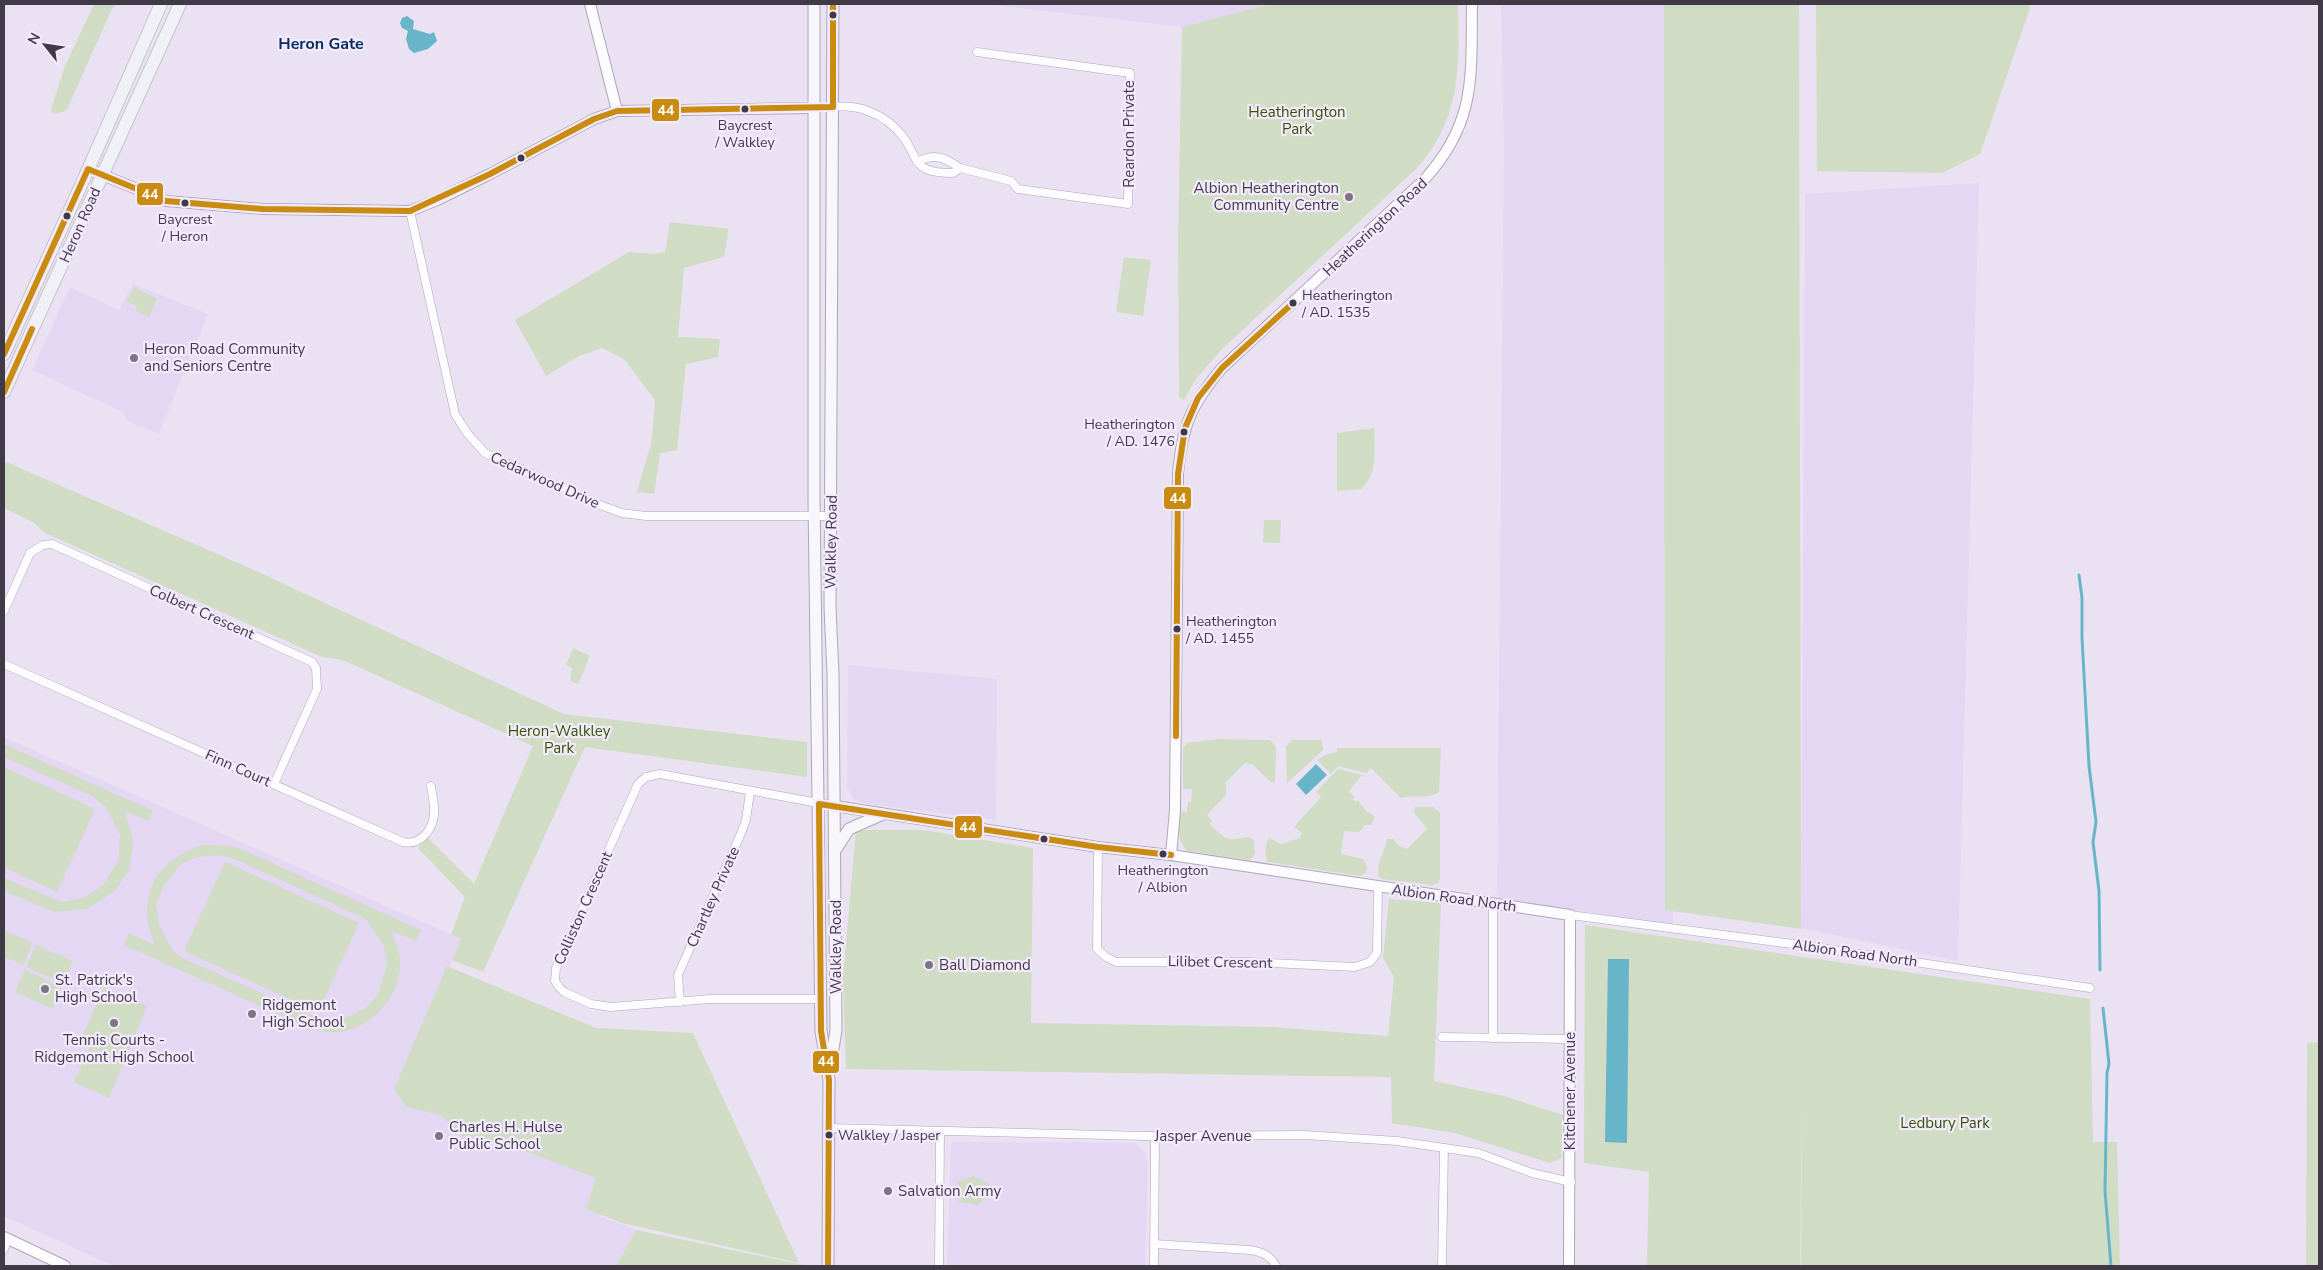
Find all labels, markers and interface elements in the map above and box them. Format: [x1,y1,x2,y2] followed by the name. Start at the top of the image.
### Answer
[828,10,838,20] unlabelled marker
[20,20,70,70] north arrow
[23,29,45,48] text: N
[278,33,364,55] district label: Heron Gate
[1119,80,1139,188] street label: Reardon Private
[651,98,680,122] line badge: 44
[658,101,675,120] text: 44
[1248,102,1346,139] park label: Heatherington Park
[740,104,750,114] marker: Baycrest / Walkley
[714,116,775,152] place label: Baycrest / Walkley
[516,153,526,163] unlabelled marker
[1318,173,1432,281] street label: Heatherington Road
[1193,178,1339,215] place label: Albion Heatherington Community Centre
[136,182,164,206] line badge: 44
[55,184,105,266] street label: Heron Road
[142,185,159,204] text: 44
[1343,191,1355,203] marker: Albion Heatherington Community Centre
[180,198,190,208] marker: Baycrest / Heron
[158,210,212,246] place label: Baycrest / Heron
[62,211,72,221] unlabelled marker
[1301,286,1393,322] place label: Heatherington / AD. 1535
[1288,298,1298,308] marker: Heatherington / AD. 1535
[144,339,305,376] place label: Heron Road Community and Seniors Centre
[128,352,140,364] marker: Heron Road Community and Seniors Centre
[1084,415,1175,451] place label: Heatherington / AD. 1476
[1179,427,1189,437] marker: Heatherington / AD. 1476
[487,447,603,513] street label: Cedarwood Drive
[1163,486,1192,510] line badge: 44
[1170,489,1187,508] text: 44
[820,495,842,589] street label: Walkley Road
[146,580,258,644] street label: Colbert Crescent
[1185,612,1277,648] place label: Heatherington / AD. 1455
[1172,624,1182,634] marker: Heatherington / AD. 1455
[508,721,611,758] park label: Heron-Walkley Park
[202,745,275,792] street label: Finn Court
[954,815,983,839] line badge: 44
[960,818,977,837] text: 44
[1039,834,1049,844] unlabelled marker
[682,843,744,951] street label: Chartley Private
[549,847,617,968] street label: Colliston Crescent
[1158,849,1168,859] marker: Heatherington / Albion
[1118,861,1208,897] place label: Heatherington / Albion
[1390,879,1518,917] street label: Albion Road North
[826,900,846,994] street label: Walkley Road
[1791,934,1919,972] street label: Albion Road North
[1168,951,1273,973] street label: Lilibet Crescent
[939,955,1031,975] place label: Ball Diamond
[923,959,935,971] marker: Ball Diamond
[55,970,137,1007] place label: St. Patrick's High School
[39,983,51,995] marker: St. Patrick's High School
[262,995,344,1032] place label: Ridgemont High School
[246,1008,258,1020] marker: Ridgemont High School
[108,1017,120,1029] marker: Tennis Courts - Ridgemont High School
[34,1030,194,1067] place label: Tennis Courts - Ridgemont High School
[1560,1032,1580,1150] street label: Kitchener Avenue
[812,1050,840,1074] line badge: 44
[818,1052,835,1071] text: 44
[1900,1113,1990,1133] park label: Ledbury Park
[449,1117,562,1154] place label: Charles H. Hulse Public School
[838,1126,940,1145] place label: Walkley / Jasper
[1153,1126,1252,1146] street label: Jasper Avenue
[433,1130,445,1142] marker: Charles H. Hulse Public School
[824,1130,834,1140] marker: Walkley / Jasper
[898,1181,1001,1201] place label: Salvation Army
[882,1185,894,1197] marker: Salvation Army

